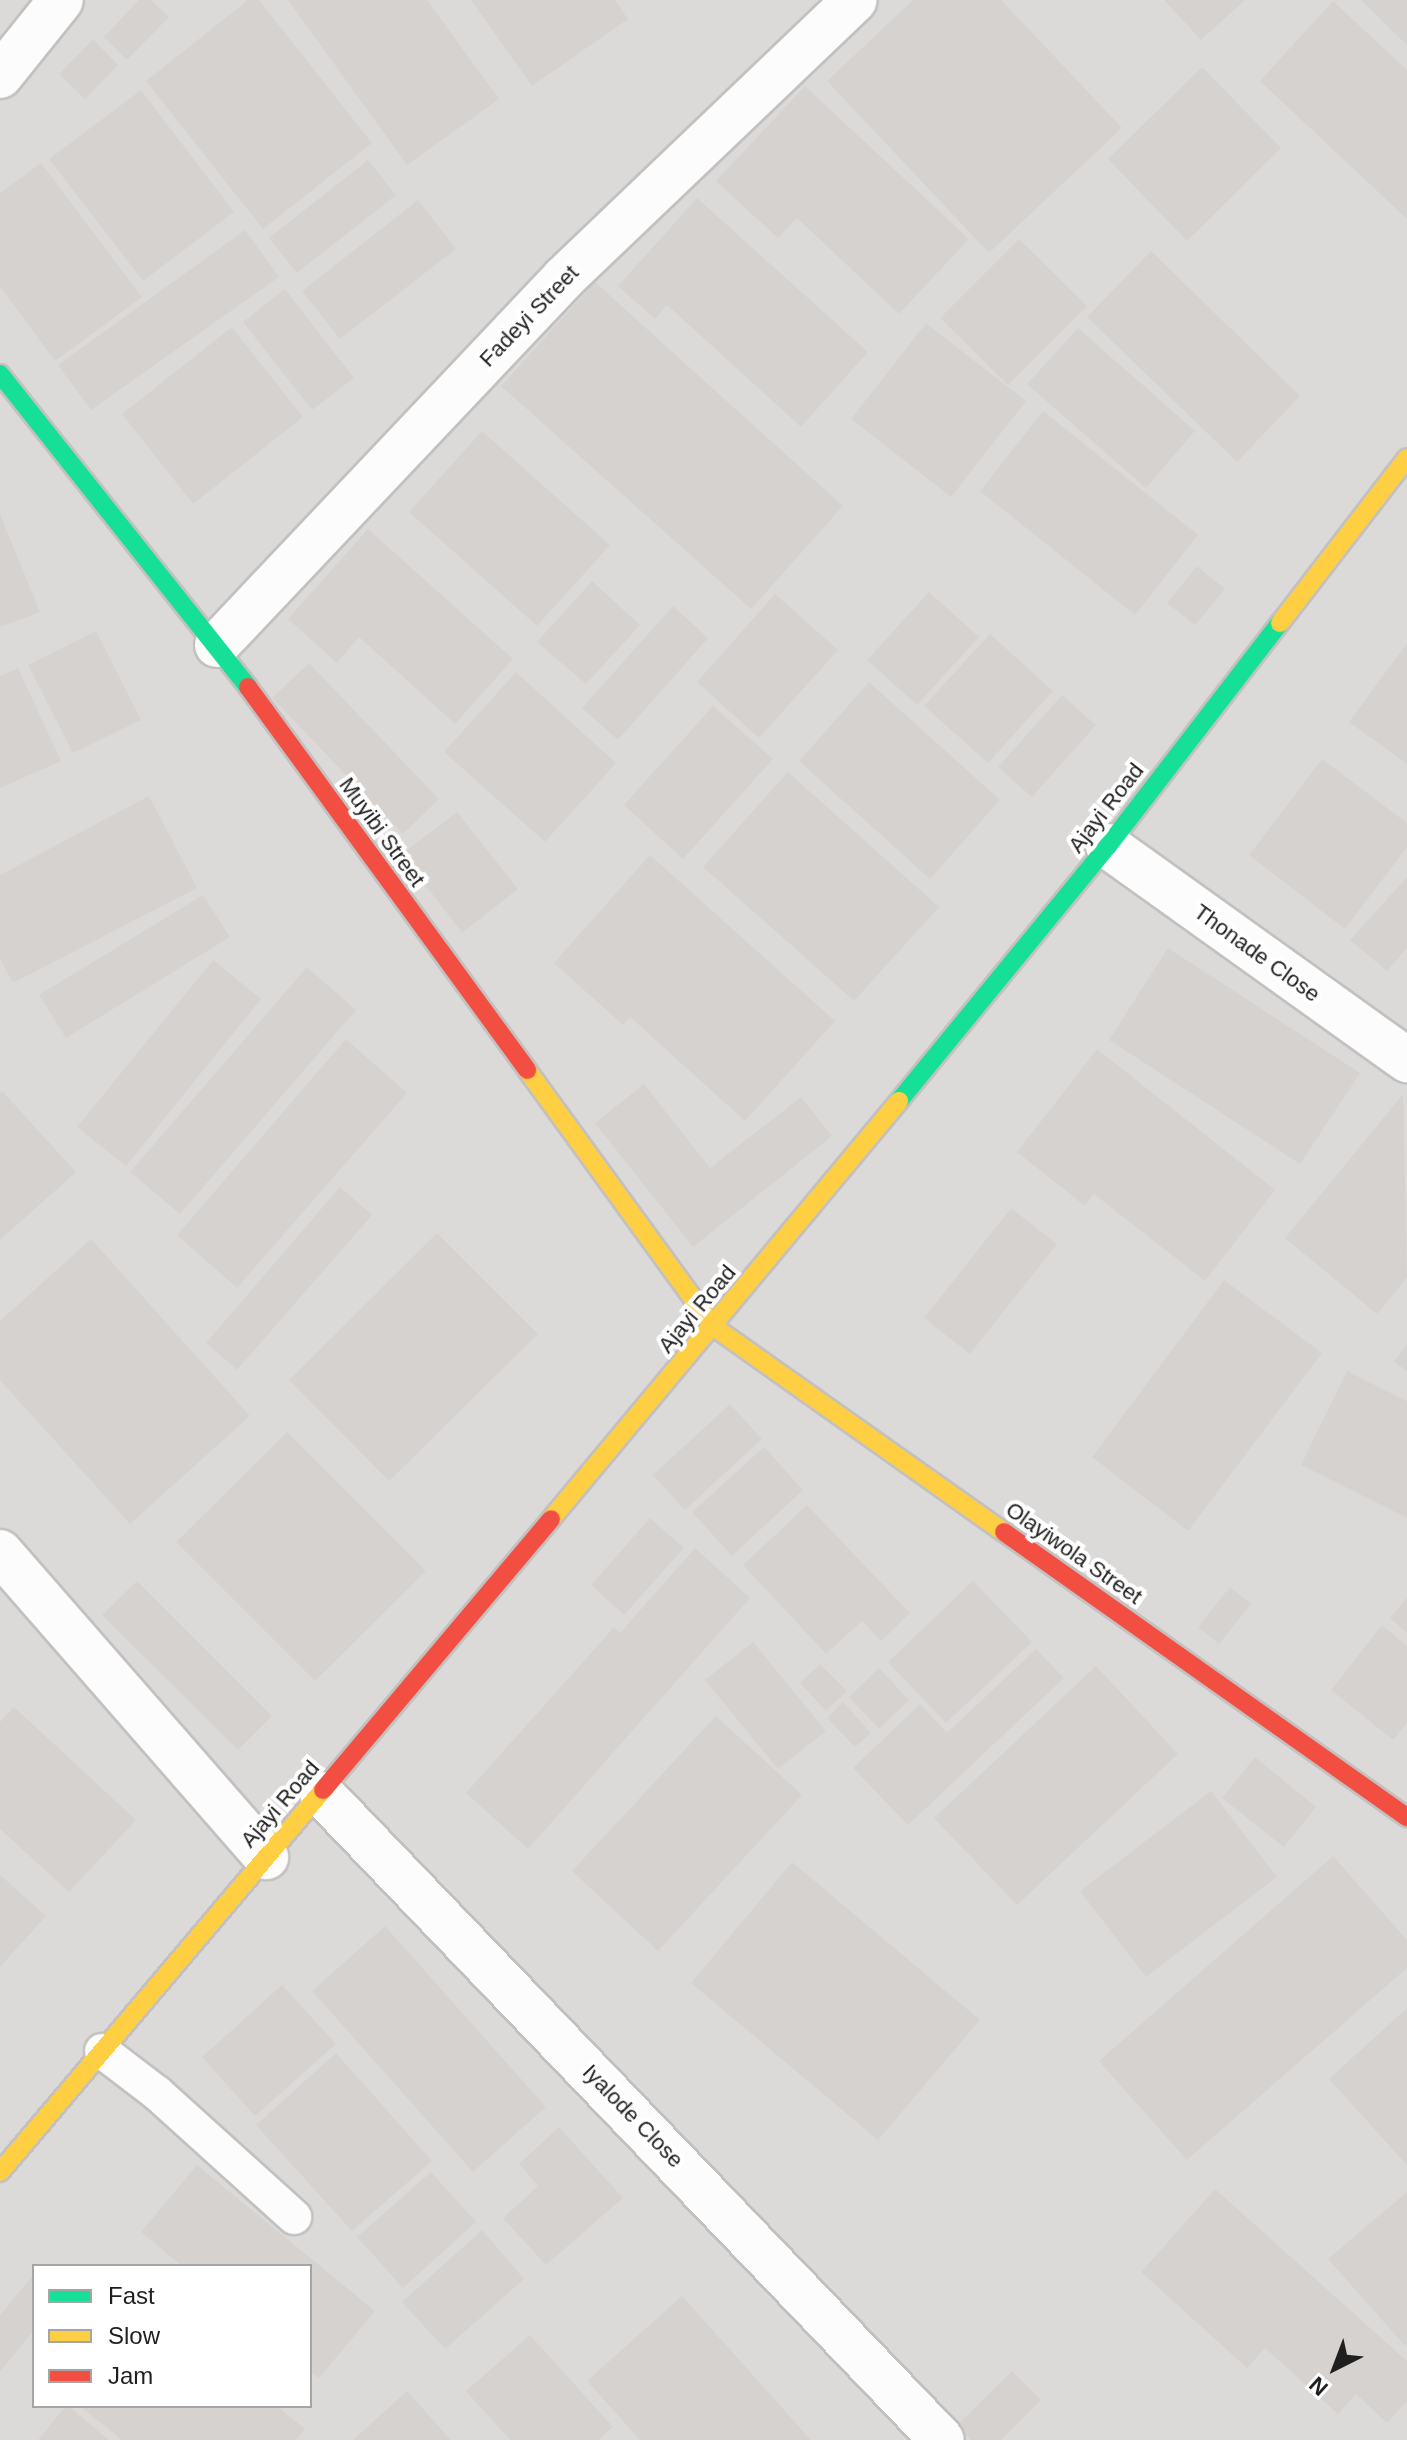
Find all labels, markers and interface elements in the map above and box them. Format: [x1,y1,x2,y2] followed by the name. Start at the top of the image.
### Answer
[474,260,584,372] street label: Fadeyi Street
[1063,758,1149,858] street label: Ajayi Road
[334,772,430,892] street label: Muyibi Street
[1189,898,1325,1008] street label: Thonade Close
[653,1260,741,1358] street label: Ajayi Road
[1001,1496,1147,1610] street label: Olayiwola Street
[235,1755,325,1853] street label: Ajayi Road
[577,2059,689,2173] street label: Iyalode Close
[32,2264,312,2408] legend
[108,2282,155,2309] text: Fast
[108,2322,160,2349] text: Slow
[1295,2328,1375,2408] north arrow
[108,2362,153,2389] text: Jam
[1304,2372,1333,2401] text: N

